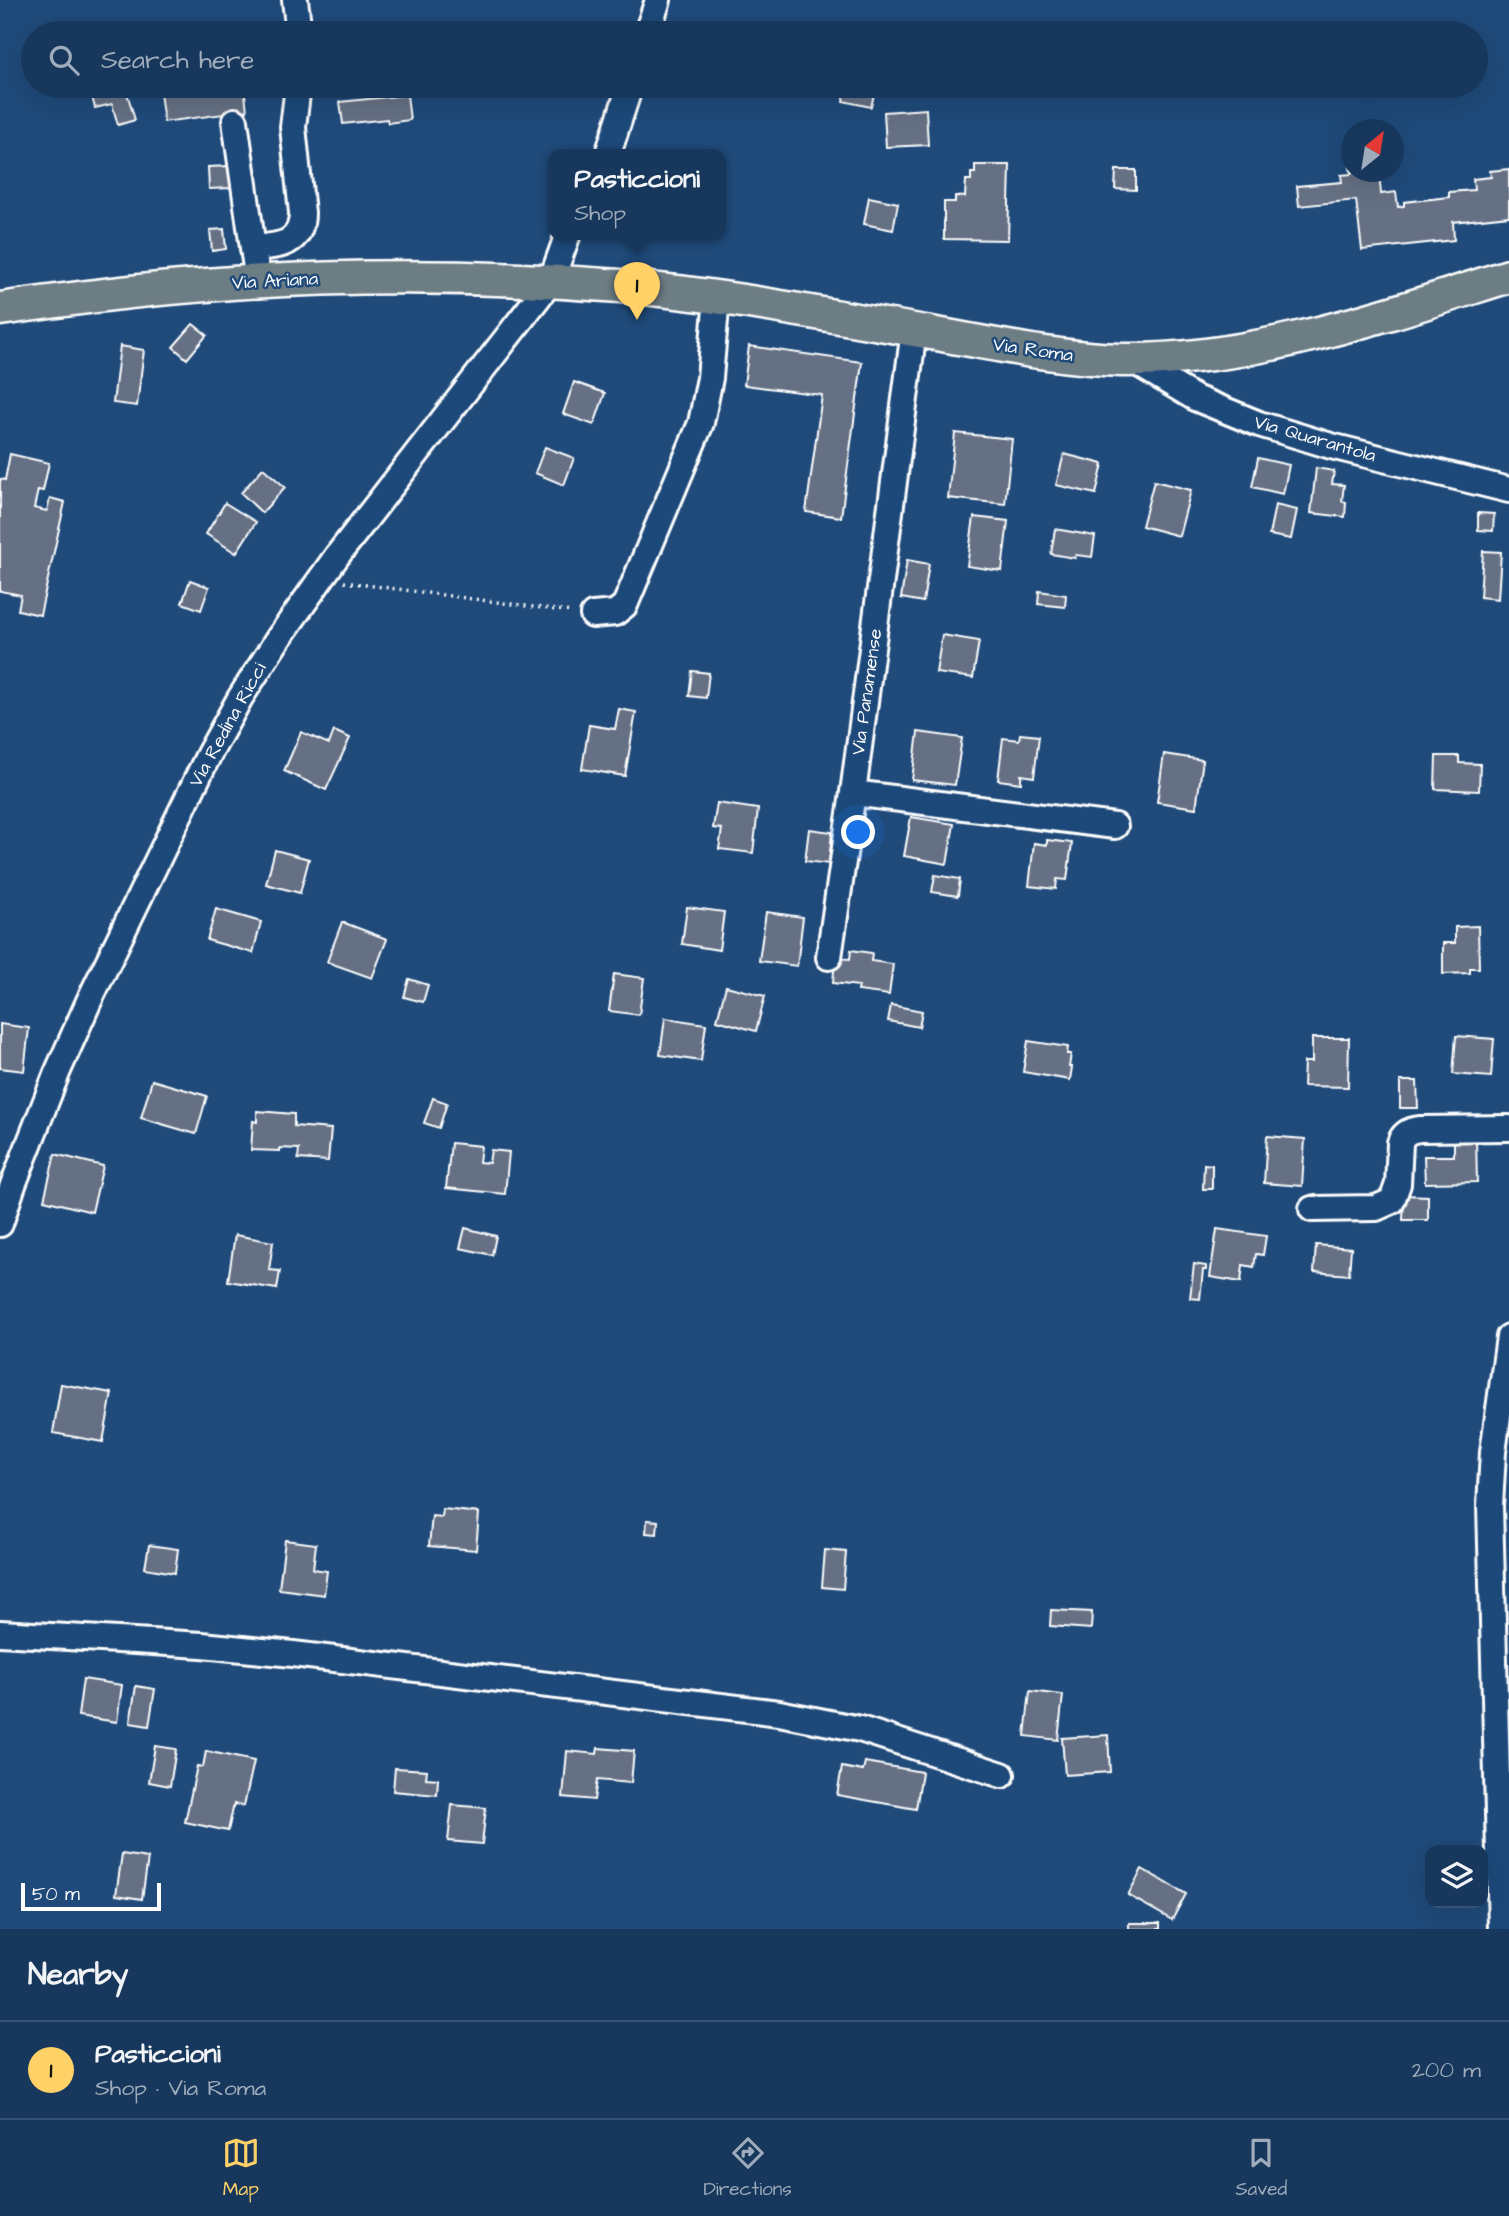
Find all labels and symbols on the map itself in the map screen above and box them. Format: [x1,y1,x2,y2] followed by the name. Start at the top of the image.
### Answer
[1341,119,1404,182] north arrow
[614,262,660,320] pin: 1
[231,265,319,297] street label: Via Ariana
[991,331,1075,369] street label: Via Roma
[1251,409,1379,469] street label: Via Quarantola
[845,627,889,757] street label: Via Panamense
[183,658,273,792] street label: Via Redina Ricci
[841,815,875,849] your location
[21,1880,161,1912] scale bar

